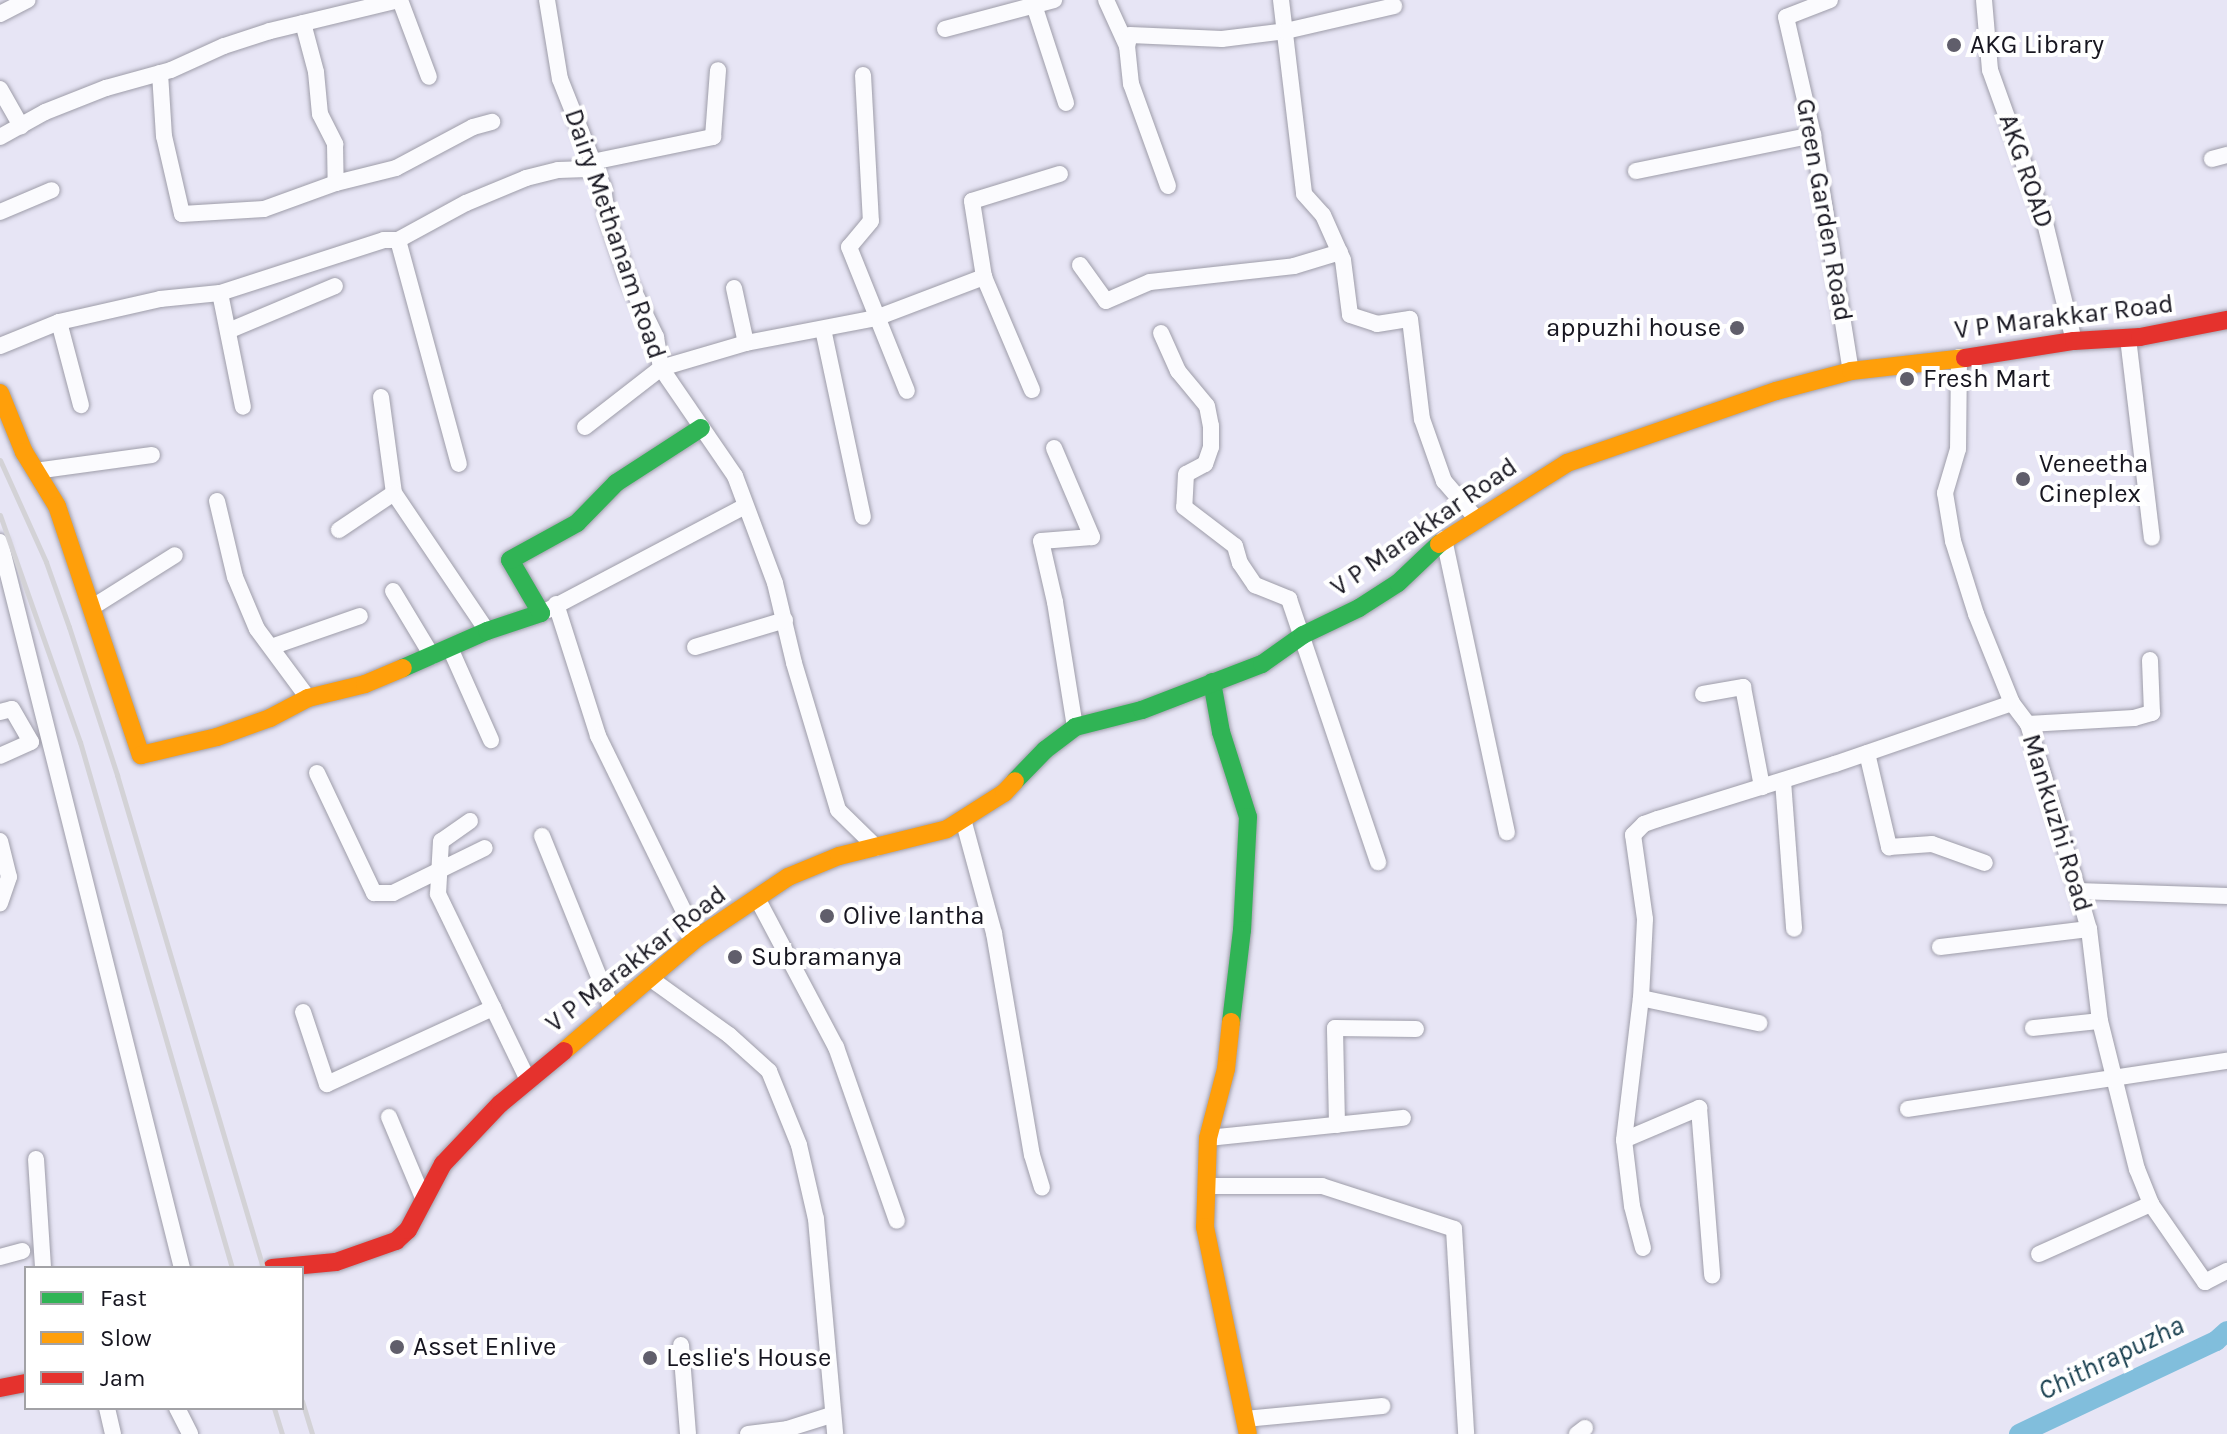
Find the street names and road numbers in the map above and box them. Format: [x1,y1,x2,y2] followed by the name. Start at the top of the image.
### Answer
[1789,96,1859,324] street label: Green Garden Road
[558,105,672,363] street label: Dairy Methanam Road
[1992,110,2060,232] street label: AKG ROAD
[1953,288,2175,346] street label: V P Marakkar Road
[1325,451,1523,603] street label: V P Marakkar Road
[2015,730,2099,916] street label: Mankuzhi Road
[540,879,732,1039] street label: V P Marakkar Road

